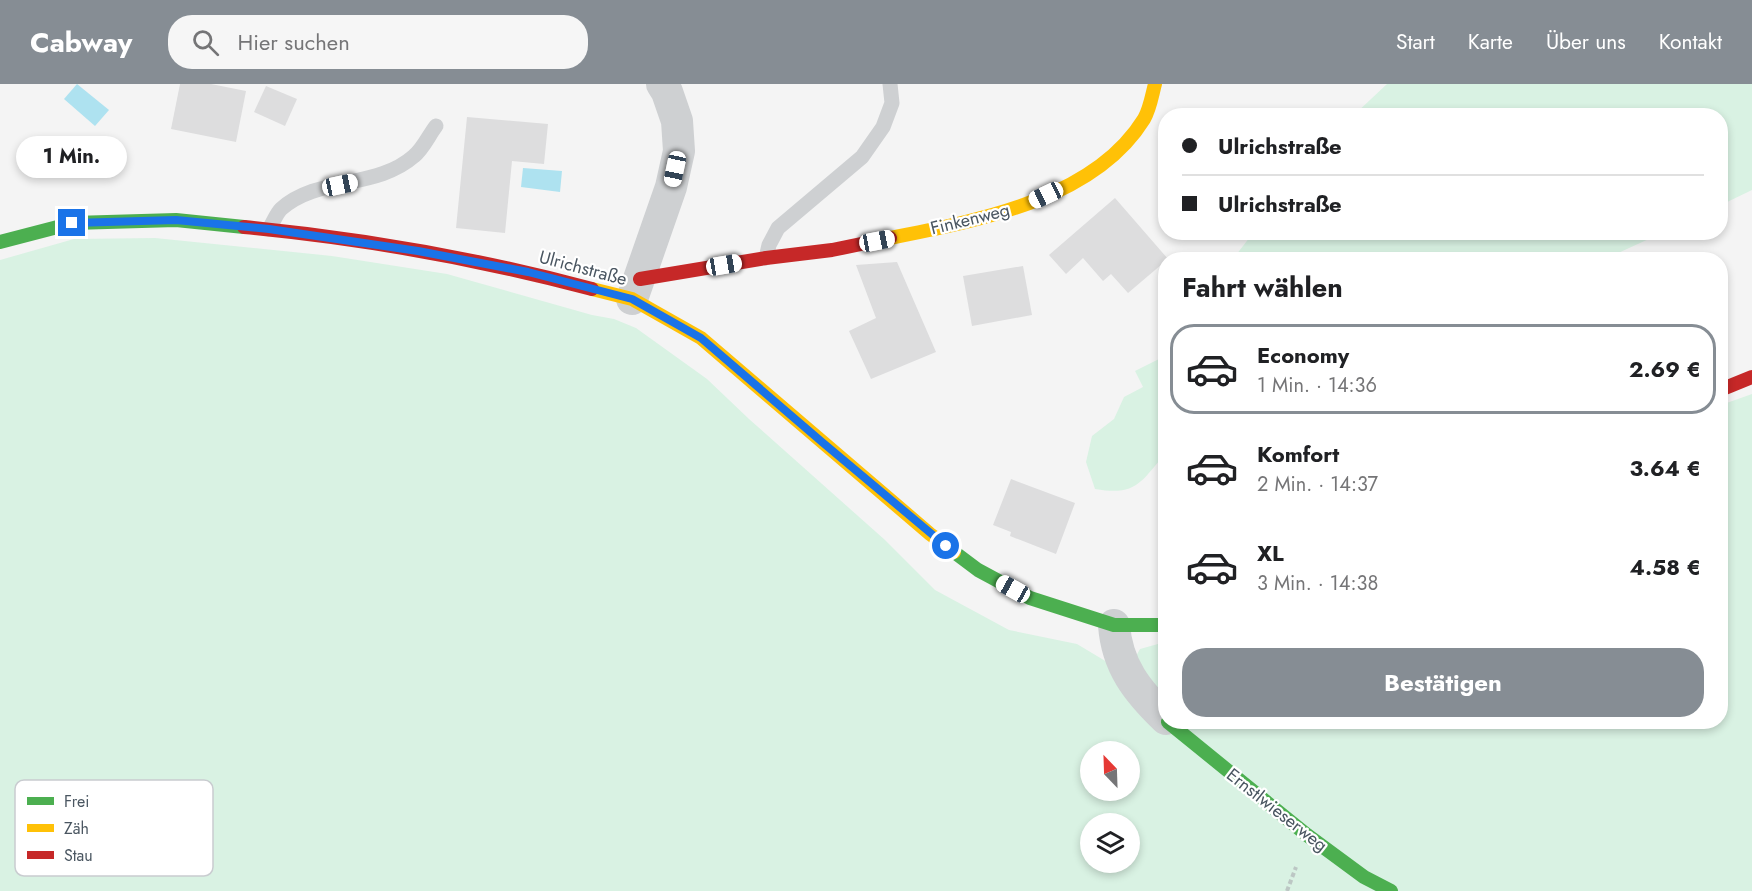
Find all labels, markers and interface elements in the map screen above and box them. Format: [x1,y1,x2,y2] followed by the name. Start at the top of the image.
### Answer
[168,15,588,69] search box
[30,22,132,63] text: Cabway
[189,26,222,59] icon: search
[237,26,350,58] text: Hier suchen
[1396,27,1435,57] text: Start
[1468,27,1513,57] text: Karte
[1546,27,1626,57] text: Über uns
[1659,27,1722,57] text: Kontakt
[1218,130,1342,162] text: Ulrichstraße
[16,136,128,178] callout: 1 Min.
[43,142,100,171] text: 1 Min.
[662,150,688,188] car
[321,172,359,198] car
[1026,179,1066,211] car
[1218,188,1342,220] text: Ulrichstraße
[928,197,1012,241] street label: Finkenweg
[58,209,85,236] route end
[858,229,896,253] car
[536,244,630,292] street label: Ulrichstraße
[705,253,743,277] car
[1182,268,1343,307] text: Fahrt wählen
[1257,339,1349,371] text: Economy
[1185,342,1239,396] icon: car
[1629,353,1701,385] text: 2.69 €
[1257,371,1377,400] text: 1 Min. · 14:36
[1257,438,1339,470] text: Komfort
[1185,441,1239,495] icon: car
[1629,452,1701,484] text: 3.64 €
[1257,470,1378,499] text: 2 Min. · 14:37
[932,532,959,559] route start
[1257,537,1284,569] text: XL
[1185,540,1239,594] icon: car
[1630,551,1701,583] text: 4.58 €
[1257,569,1378,598] text: 3 Min. · 14:38
[993,572,1033,606] car
[1182,648,1704,717] button: Bestätigen
[1080,741,1140,801] north arrow
[1080,741,1140,873] map controls
[1221,762,1333,858] street label: Ernstlwieserweg
[15,780,213,876] legend
[64,790,89,813] text: Frei
[1080,813,1140,873] button: layers
[64,817,89,840] text: Zäh
[64,844,93,867] text: Stau

